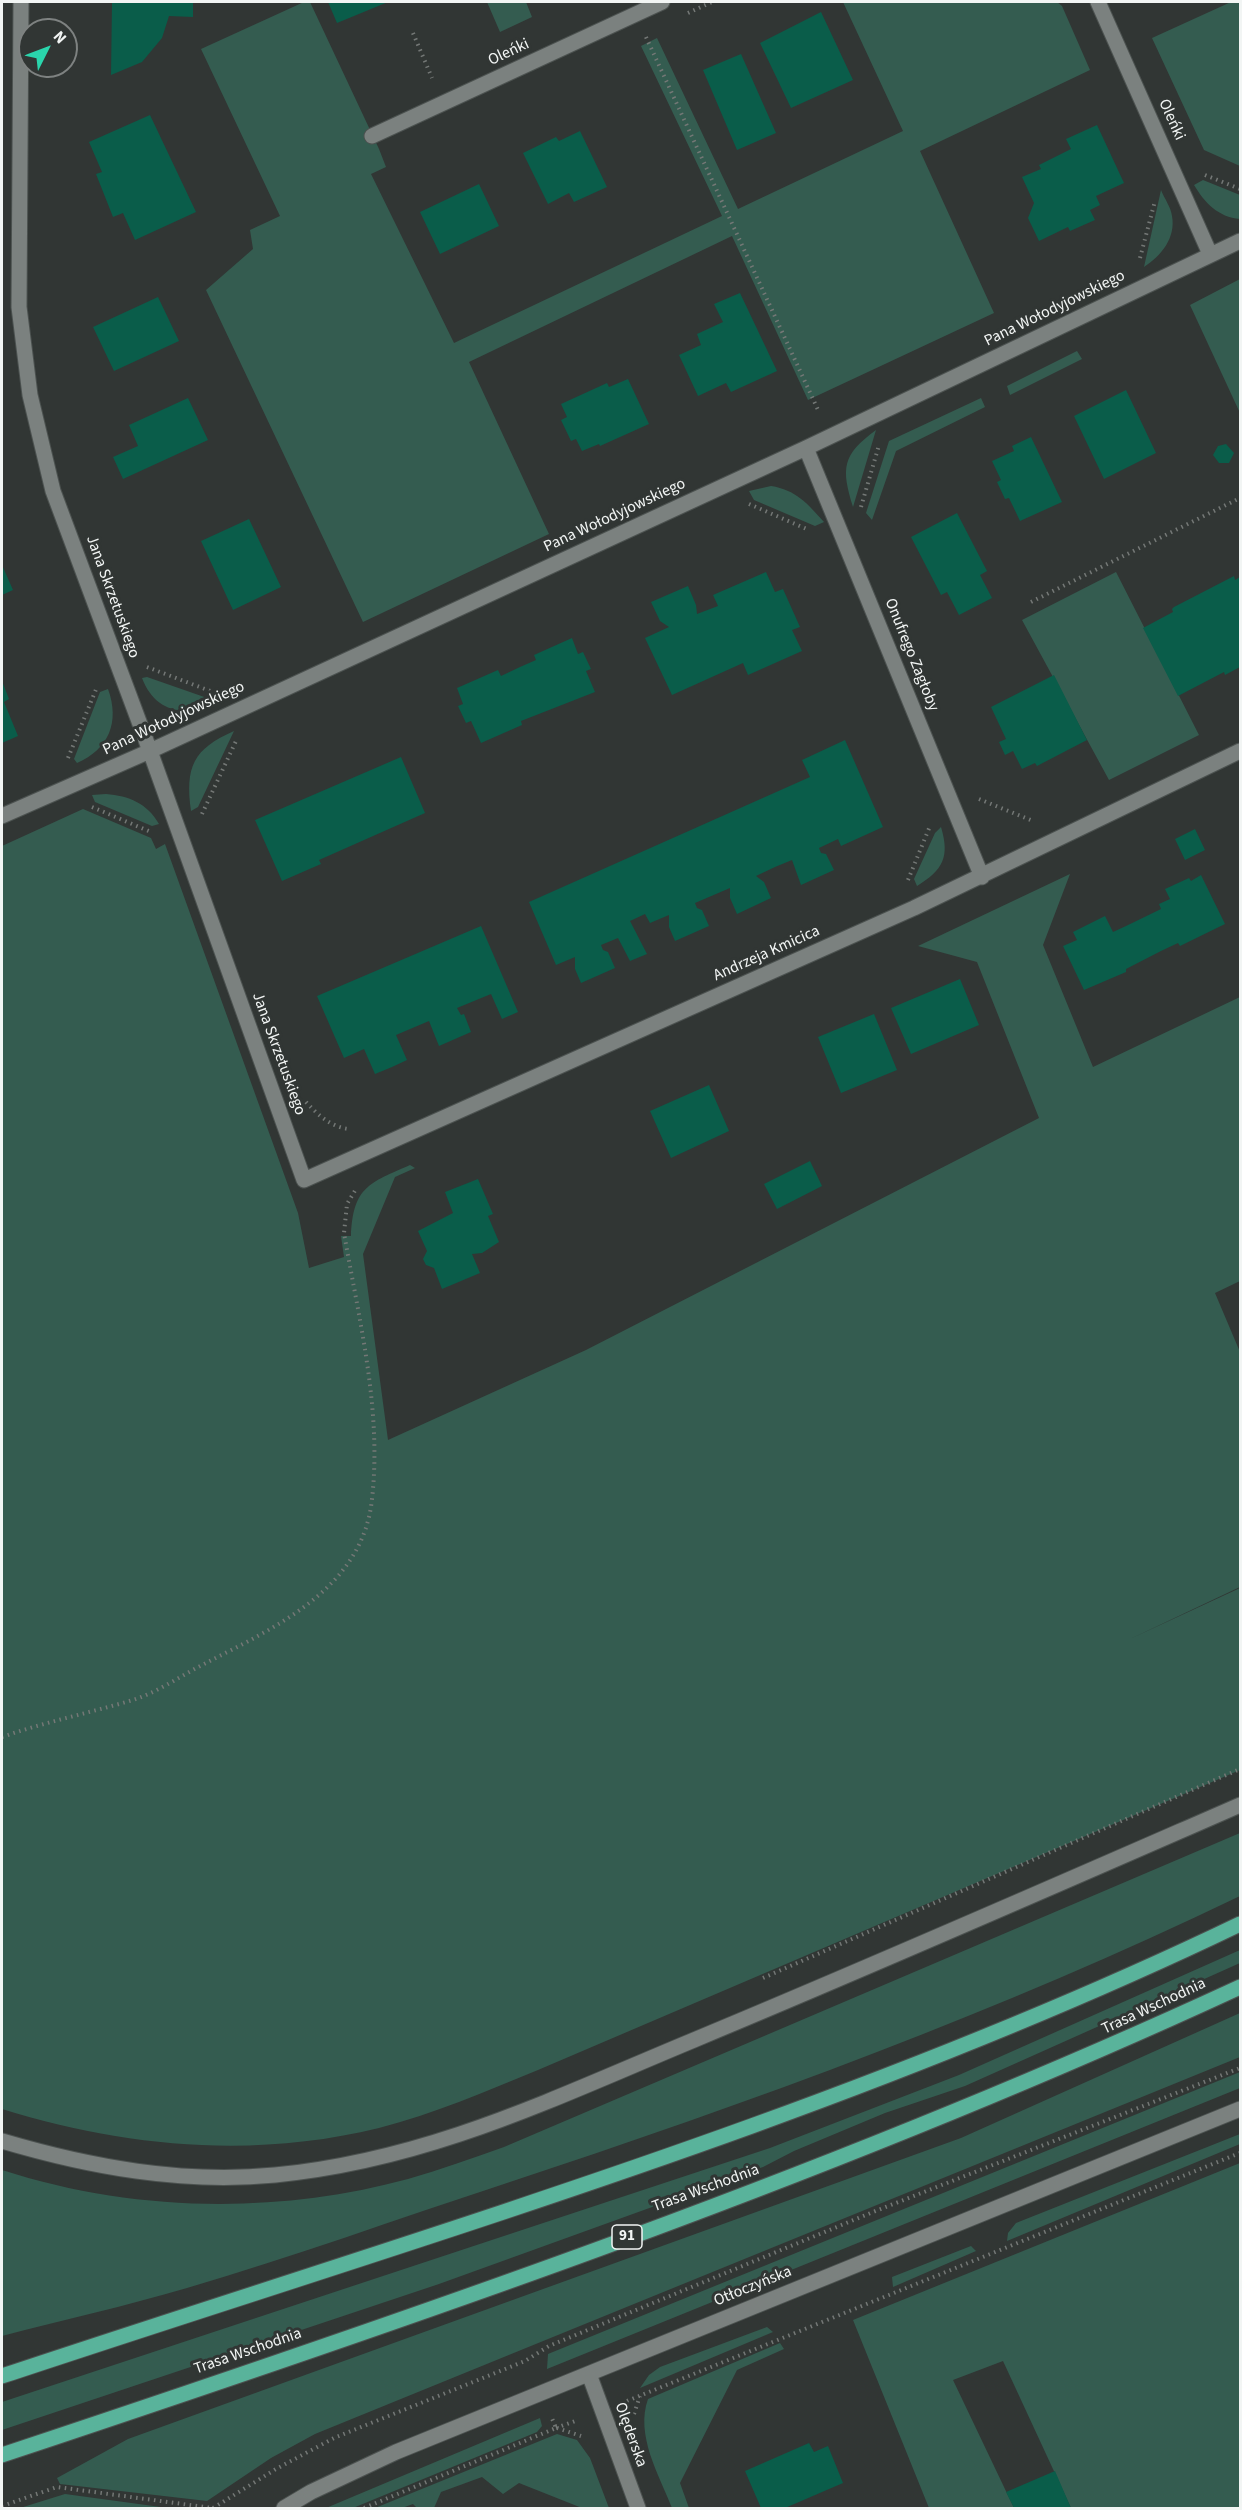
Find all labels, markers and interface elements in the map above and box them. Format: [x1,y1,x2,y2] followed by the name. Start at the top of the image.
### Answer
[18,18,78,78] north arrow
[48,26,72,49] text: N
[485,35,533,71] street label: Oleńki
[1153,96,1189,144] street label: Oleńki
[981,267,1129,351] street label: Pana Wołodyjowskiego
[541,475,689,557] street label: Pana Wołodyjowskiego
[81,533,143,661] street label: Jana Skrzetuskiego
[880,596,942,714] street label: Onufrego Zagłoby
[100,678,248,760] street label: Pana Wołodyjowskiego
[711,922,823,986] street label: Andrzeja Kmicica
[247,990,309,1118] street label: Jana Skrzetuskiego
[1099,1975,1209,2039] street label: Trasa Wschodnia
[650,2161,762,2217] street label: Trasa Wschodnia
[612,2225,642,2249] road number: 91
[711,2263,795,2311] street label: Otłoczyńska
[192,2325,304,2379] street label: Trasa Wschodnia
[609,2400,651,2470] street label: Olęderska

